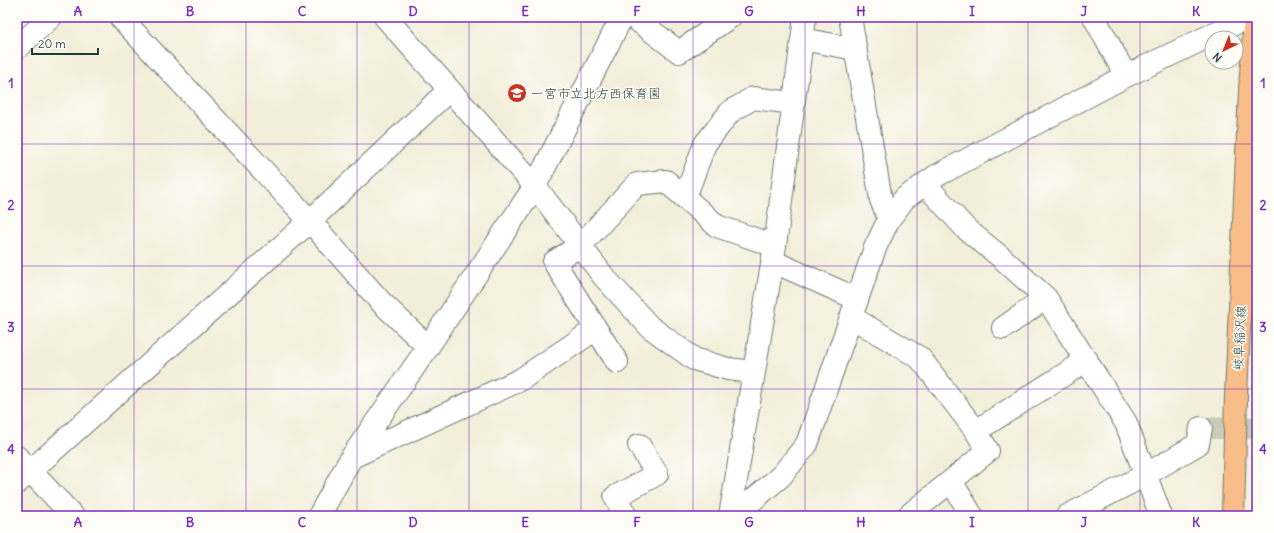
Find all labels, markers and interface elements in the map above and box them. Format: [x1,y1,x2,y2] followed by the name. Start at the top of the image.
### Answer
[74,3,83,20] text: A
[186,3,195,20] text: B
[298,3,307,20] text: C
[408,3,418,20] text: D
[521,3,529,20] text: E
[633,3,641,20] text: F
[744,3,754,20] text: G
[856,3,866,20] text: H
[969,3,975,20] text: I
[1081,3,1088,20] text: J
[1192,3,1201,20] text: K
[32,30,98,56] scale bar
[1204,30,1244,70] north arrow
[38,36,66,51] text: 20 m
[1210,50,1225,65] text: N
[8,75,14,92] text: 1
[1260,75,1266,92] text: 1
[506,82,528,104] school or university icon: 一宮市立北方西保育園
[531,85,661,102] place label: 一宮市立北方西保育園
[7,197,15,214] text: 2
[1259,197,1267,214] text: 2
[1229,304,1250,371] street label: 岐阜稲沢線
[7,319,15,336] text: 3
[1259,319,1267,336] text: 3
[7,441,15,458] text: 4
[1259,441,1267,458] text: 4
[74,514,83,531] text: A
[186,514,195,531] text: B
[298,514,307,531] text: C
[408,514,418,531] text: D
[521,514,529,531] text: E
[633,514,641,531] text: F
[744,514,754,531] text: G
[856,514,866,531] text: H
[969,514,975,531] text: I
[1081,514,1088,531] text: J
[1192,514,1201,531] text: K

